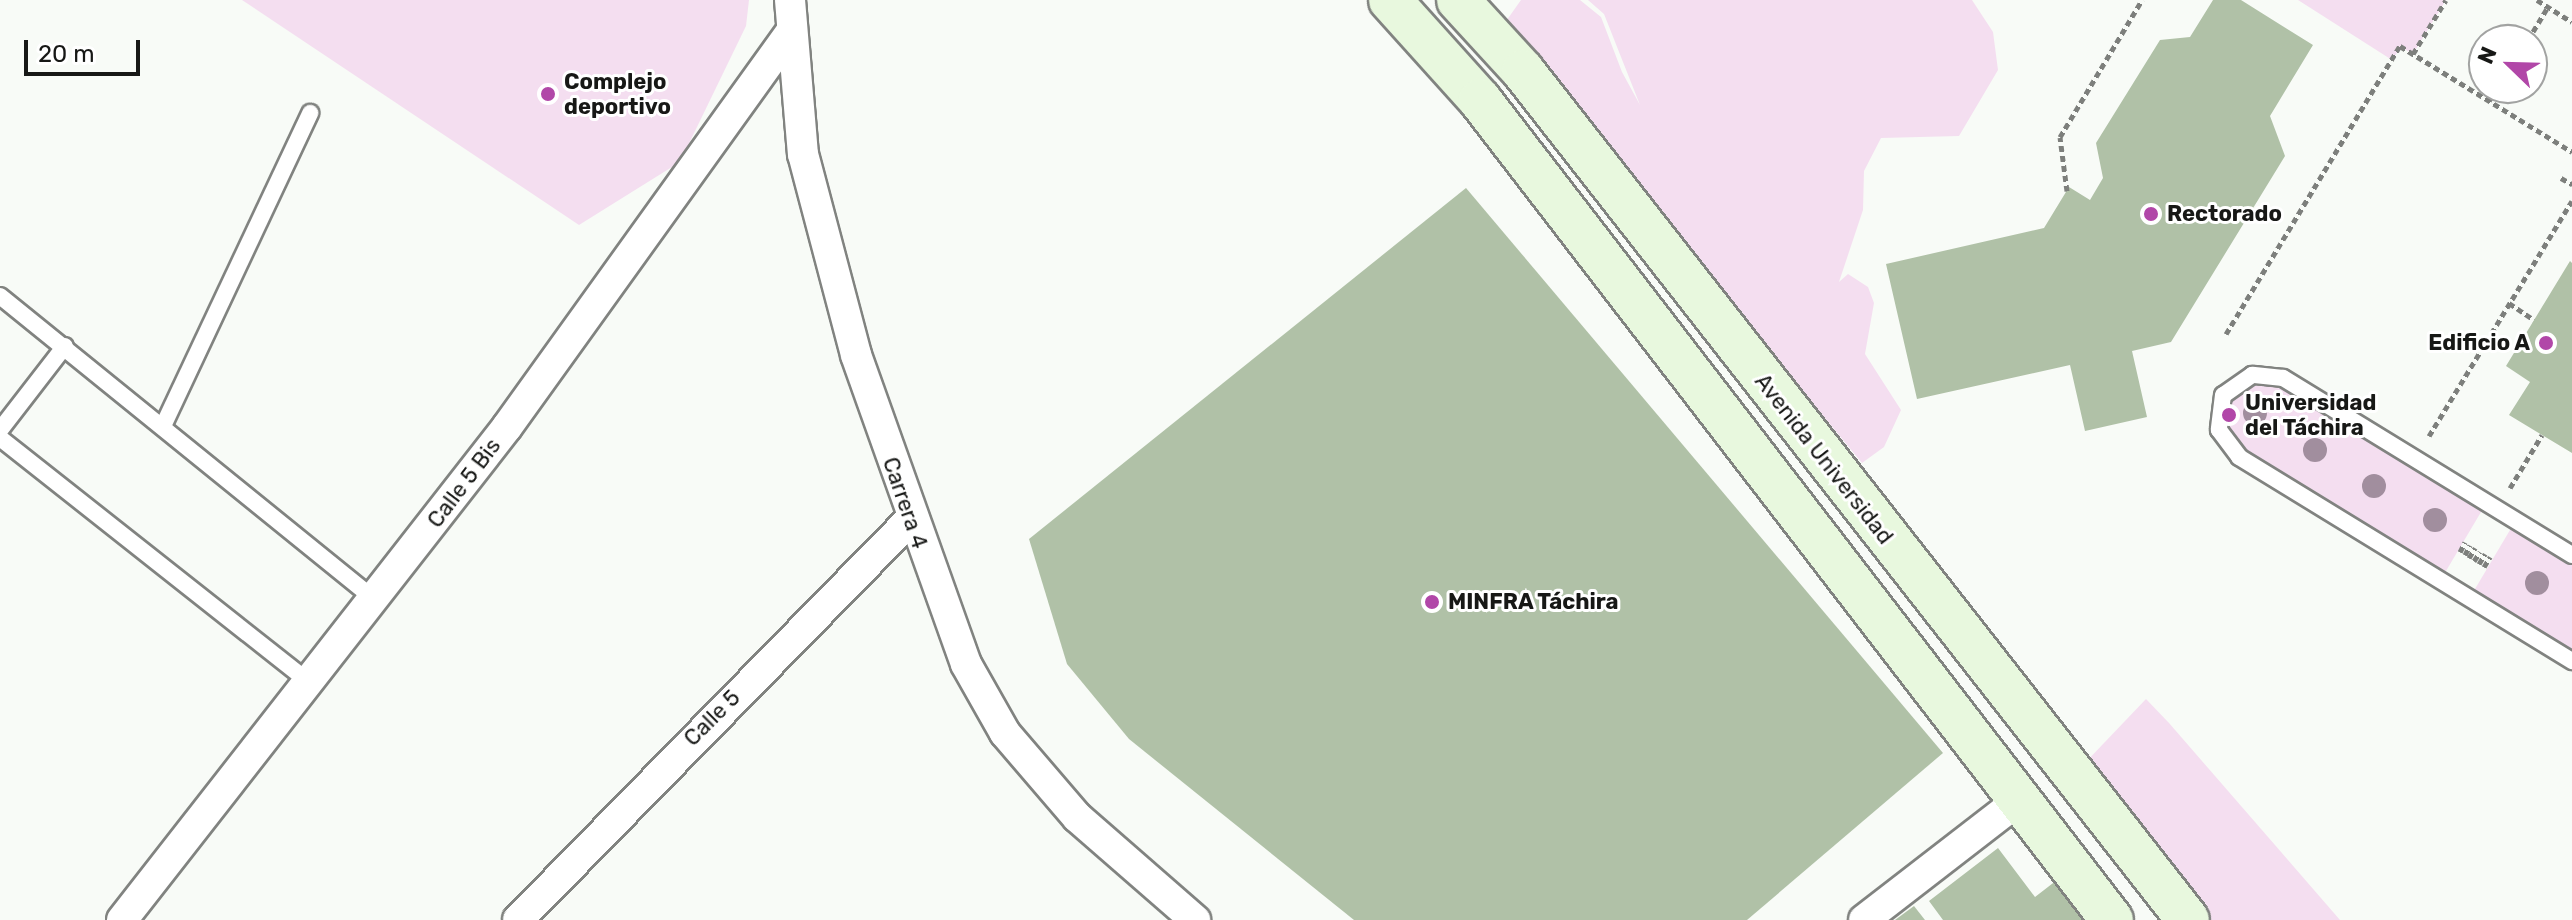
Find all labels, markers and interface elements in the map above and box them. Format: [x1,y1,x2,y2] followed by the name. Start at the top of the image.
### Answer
[28,24,144,74] scale bar
[2468,24,2548,104] north arrow
[38,40,95,68] text: 20 m
[2472,43,2503,68] text: N
[564,68,671,120] place label: Complejo deportivo
[539,85,557,103] marker: Complejo deportivo
[2167,201,2282,227] place label: Rectorado
[2142,205,2160,223] marker: Rectorado
[2428,330,2530,356] place label: Edificio A
[2537,334,2555,352] marker: Edificio A
[1749,369,1899,549] street label: Avenida Universidad
[2245,389,2376,440] place label: Universidad del Táchira
[2220,406,2238,424] marker: Universidad del Táchira
[422,433,506,533] street label: Calle 5 Bis
[877,454,933,552] street label: Carrera 4
[1448,589,1620,615] place label: MINFRA Táchira
[1423,593,1441,611] marker: MINFRA Táchira
[679,685,745,751] street label: Calle 5

